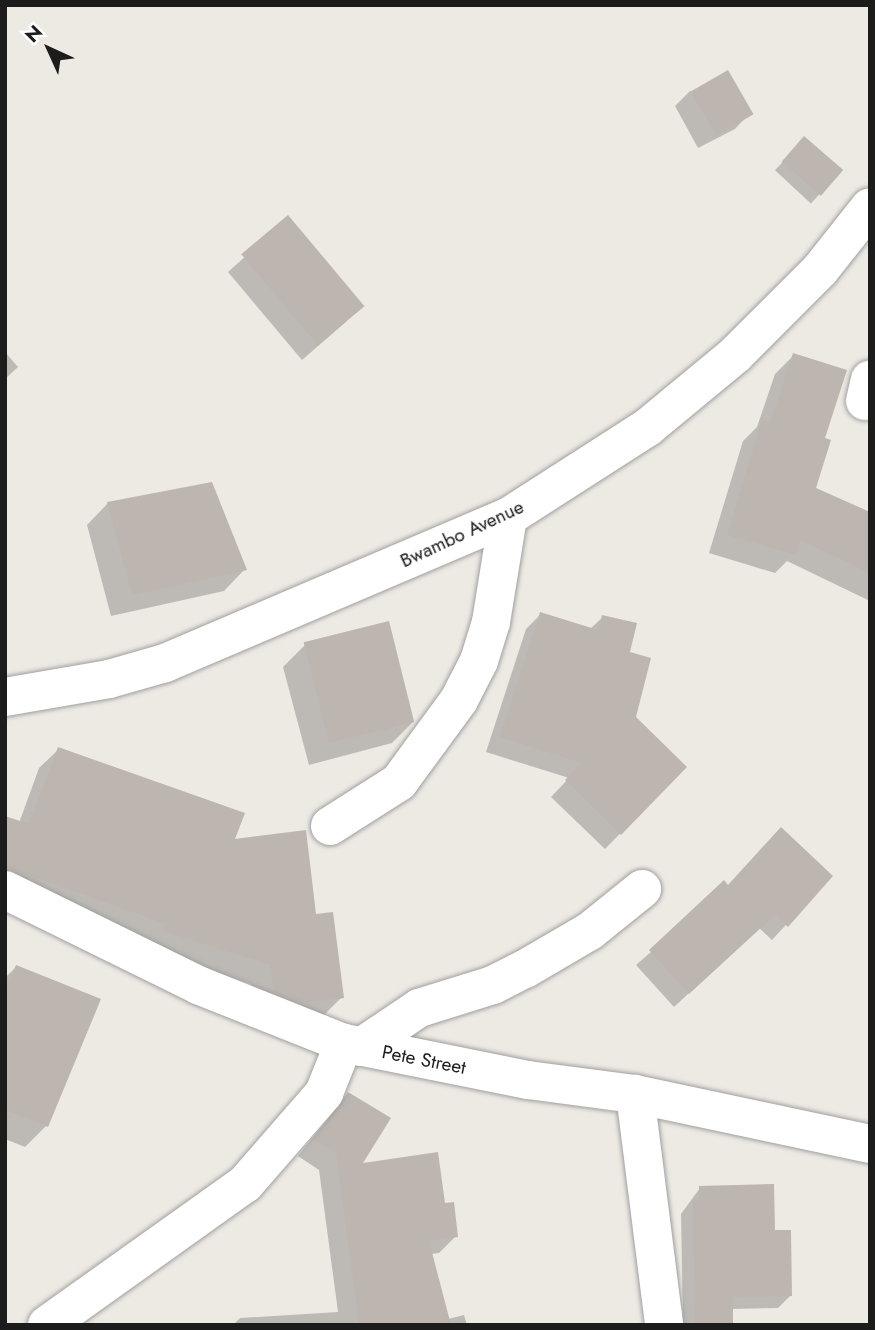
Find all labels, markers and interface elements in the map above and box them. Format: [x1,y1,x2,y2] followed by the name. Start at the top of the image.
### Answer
[14,14,84,84] north arrow
[19,19,49,49] text: N
[397,495,527,573] street label: Bwambo Avenue
[380,1041,468,1079] street label: Pete Street

